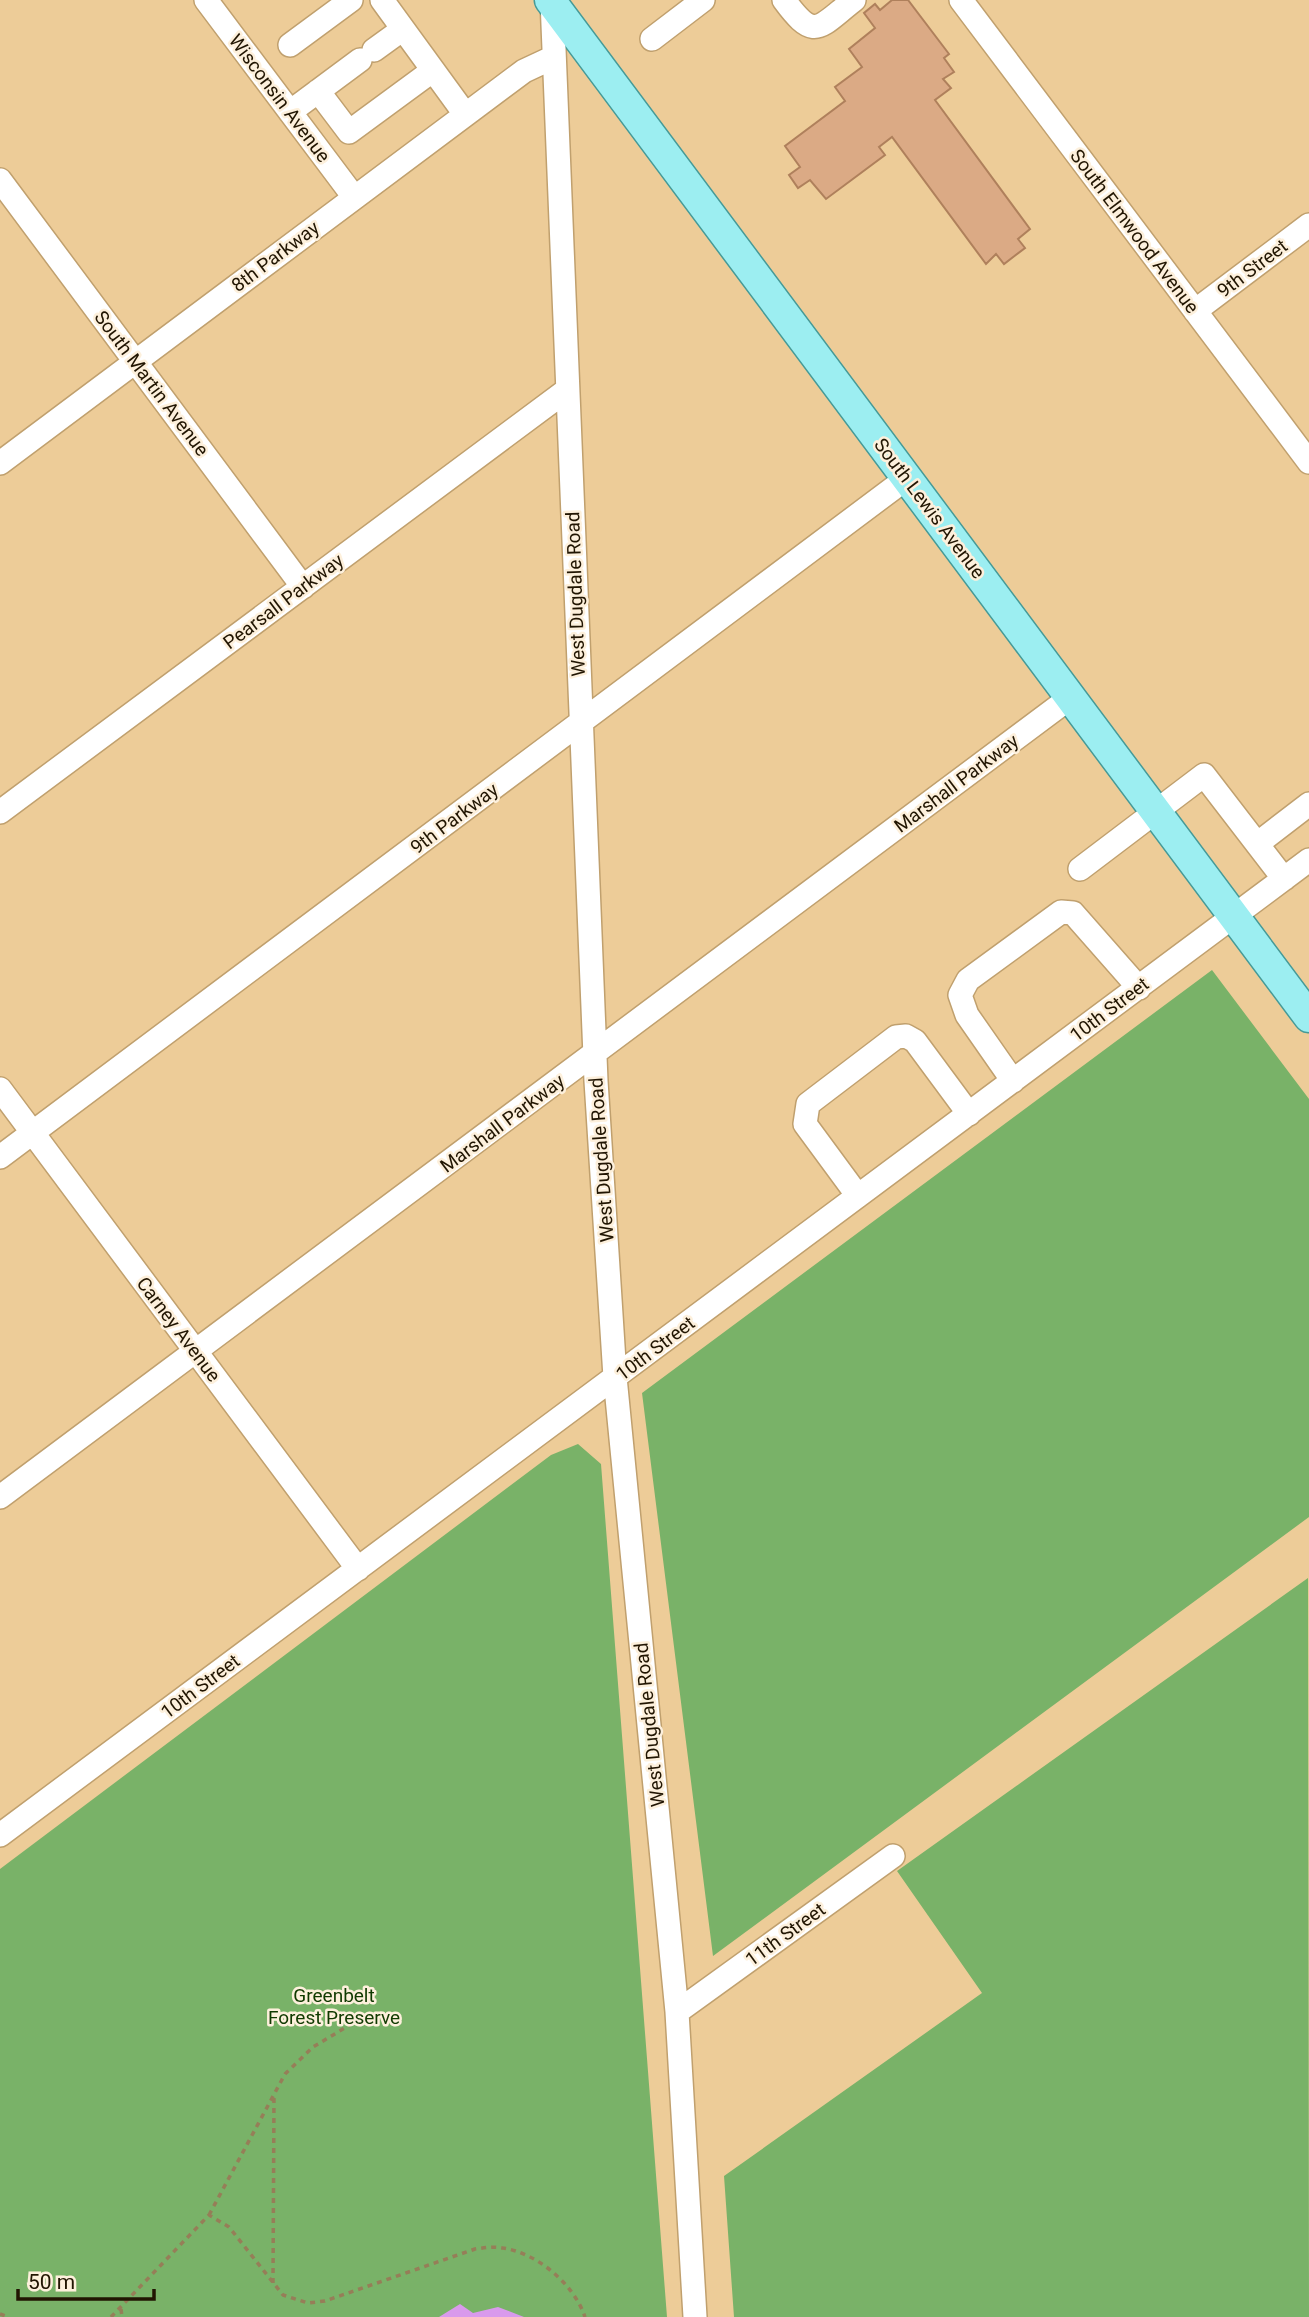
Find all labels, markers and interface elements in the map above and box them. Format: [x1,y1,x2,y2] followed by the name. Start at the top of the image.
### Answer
[224,30,335,167] street label: Wisconsin Avenue
[1065,145,1204,318] street label: South Elmwood Avenue
[227,216,324,297] street label: 8th Parkway
[1213,234,1292,302] street label: 9th Street
[89,306,214,460] street label: South Martin Avenue
[869,434,990,583] street label: South Lewis Avenue
[561,511,590,677] street label: West Dugdale Road
[219,549,348,654] street label: Pearsall Parkway
[890,729,1023,838] street label: Marshall Parkway
[406,778,503,859] street label: 9th Parkway
[1065,972,1153,1047] street label: 10th Street
[436,1069,569,1178] street label: Marshall Parkway
[584,1077,619,1243] street label: West Dugdale Road
[132,1272,226,1386] street label: Carney Avenue
[611,1311,699,1386] street label: 10th Street
[629,1642,670,1808] street label: West Dugdale Road
[156,1649,244,1724] street label: 10th Street
[741,1898,830,1971] street label: 11th Street
[268,1984,400,2029] park label: Greenbelt Forest Preserve
[18,2258,154,2302] scale bar
[28,2270,75,2294] text: 50 m

